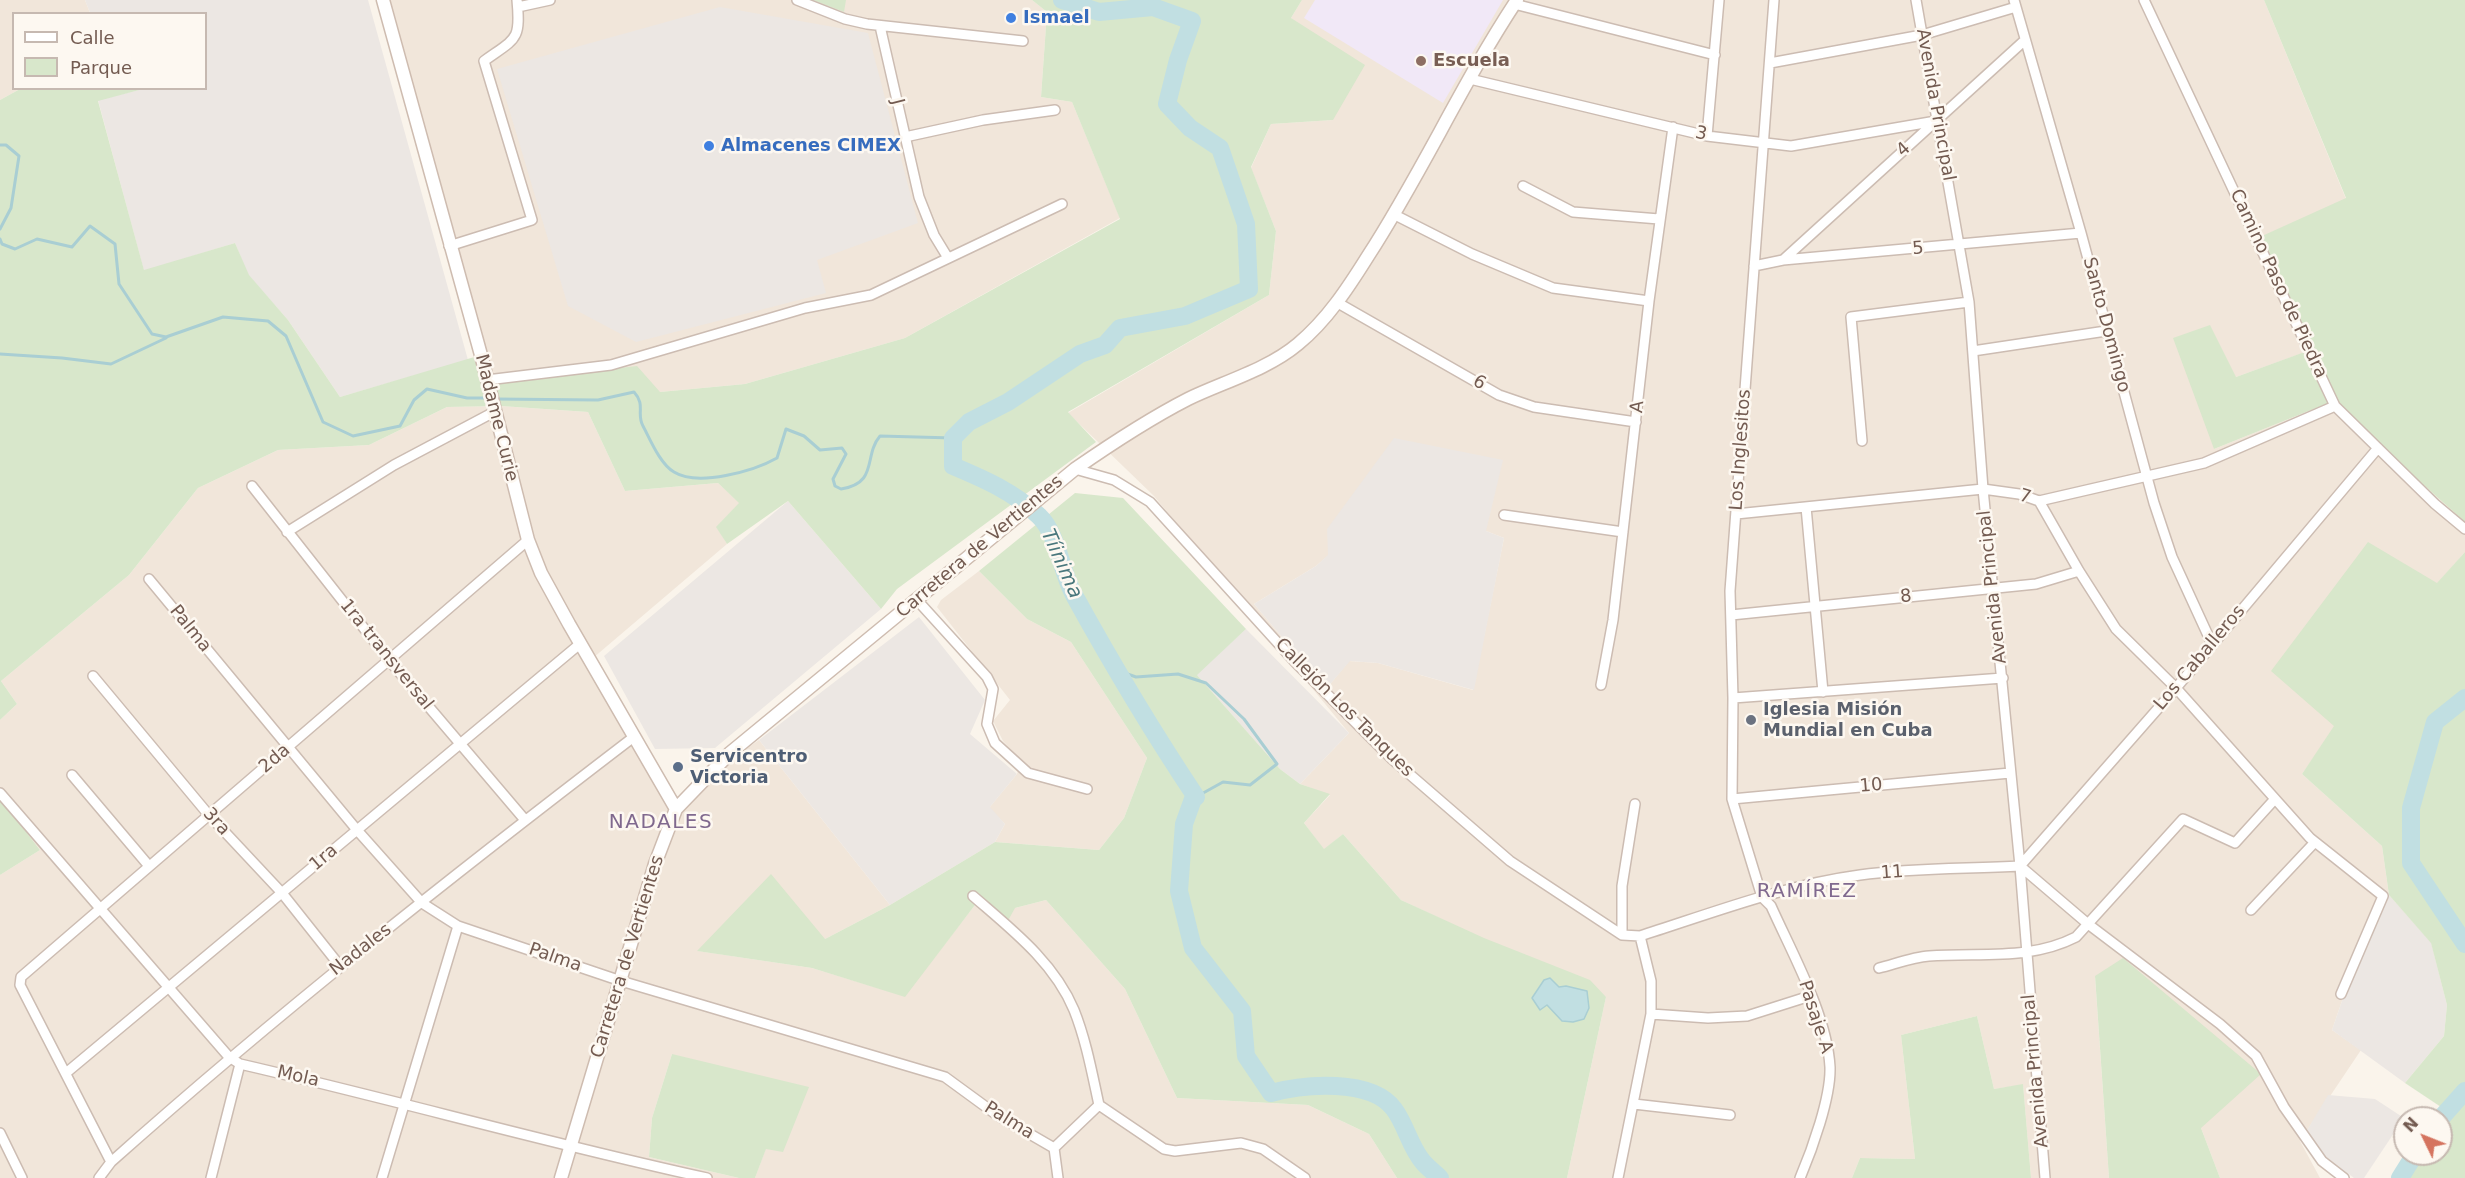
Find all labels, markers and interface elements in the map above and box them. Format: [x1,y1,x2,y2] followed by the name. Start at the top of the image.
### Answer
[1023,7,1090,29] place label: Ismael
[1004,11,1018,25] marker: Ismael
[12,12,207,90] legend
[70,27,115,48] text: Calle
[1911,27,1959,183] street label: Avenida Principal
[1433,50,1510,72] place label: Escuela
[1414,54,1428,68] marker: Escuela
[70,57,132,78] text: Parque
[886,97,908,107] street label: J
[1693,122,1709,146] street label: 3
[721,135,901,157] place label: Almacenes CIMEX
[1893,138,1915,162] street label: 4
[702,139,716,153] marker: Almacenes CIMEX
[2225,186,2331,382] street label: Camino Paso de Piedra
[1911,238,1925,260] street label: 5
[2078,255,2134,395] street label: Santo Domingo
[470,352,522,484] street label: Madame Curie
[1469,371,1489,395] street label: 6
[1726,388,1756,512] street label: Los Inglesitos
[1627,400,1649,414] street label: A
[892,471,1068,623] street label: Carretera de Vertientes
[2017,485,2033,509] street label: 7
[1974,509,2012,665] street label: Avenida Principal
[1035,526,1087,602] water label: Tíinima
[1899,586,1913,608] street label: 8
[335,595,437,715] street label: 1ra transversal
[164,601,216,657] street label: Palma
[2150,601,2250,715] street label: Los Caballeros
[1270,634,1418,782] street label: Callejón Los Tanques
[1763,699,1933,742] place label: Iglesia Misión Mundial en Cuba
[1744,713,1758,727] marker: Iglesia Misión Mundial en Cuba
[255,740,295,778] street label: 2da
[690,746,807,789] place label: Servicentro Victoria
[671,760,685,774] marker: Servicentro Victoria
[1859,774,1883,798] street label: 10
[198,804,234,840] street label: 3ra
[609,811,713,835] district label: NADALES
[306,840,342,876] street label: 1ra
[587,853,669,1061] street label: Carretera de Vertientes
[1880,861,1904,885] street label: 11
[1757,880,1857,904] district label: RAMÍREZ
[326,919,396,981] street label: Nadales
[526,939,584,977] street label: Palma
[1793,978,1837,1056] street label: Pasaje A
[2019,993,2053,1149] street label: Avenida Principal
[275,1062,321,1092] street label: Mola
[980,1097,1038,1145] street label: Palma
[2393,1106,2453,1166] north arrow
[2399,1113,2422,1136] text: N

